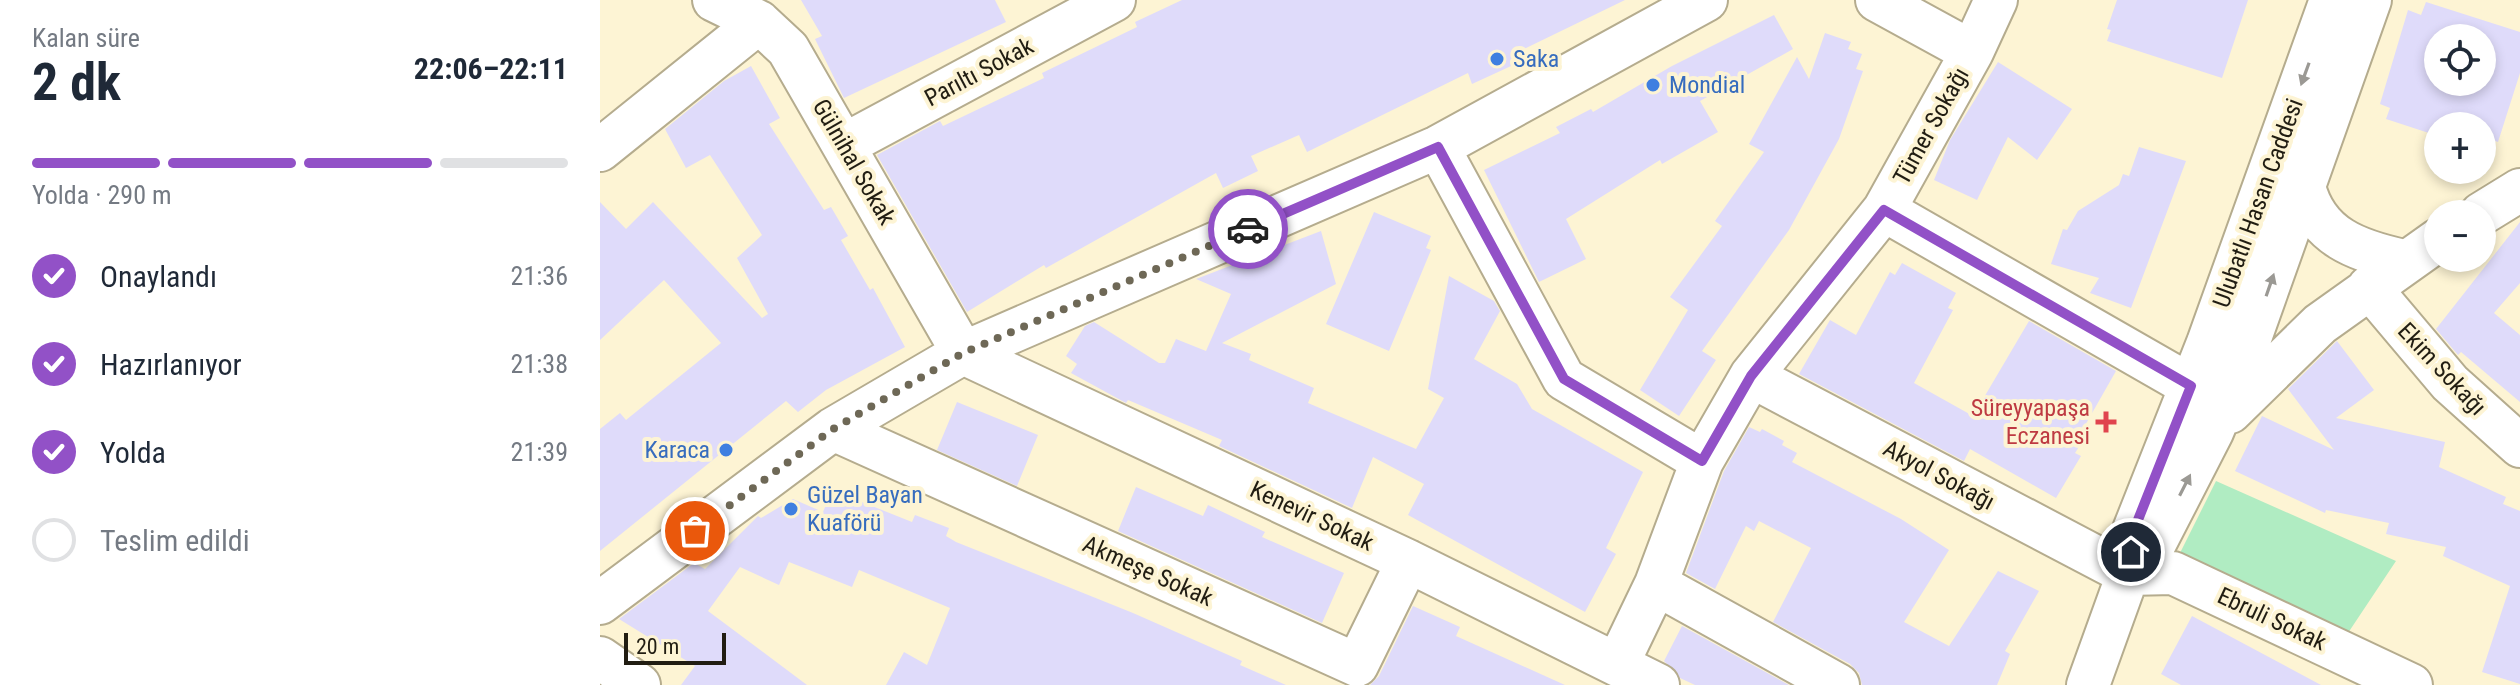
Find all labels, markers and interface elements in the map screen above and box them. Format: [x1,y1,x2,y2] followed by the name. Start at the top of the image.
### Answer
[32,23,140,53] text: Kalan süre
[2424,24,2496,272] map controls
[2424,24,2496,96] button: locate
[920,32,1038,112] street label: Parıltı Sokak
[1513,45,1559,73] place label: Saka
[1488,50,1506,68] marker: Saka
[414,51,568,86] text: 22:06–22:11
[32,52,121,113] text: 2 dk
[2298,62,2310,86] one-way arrow
[1887,63,1975,189] street label: Tümer Sokağı
[1669,71,1745,99] place label: Mondial
[1644,76,1662,94] marker: Mondial
[807,94,901,230] street label: Gülnihal Sokak
[2207,95,2309,311] street label: Ulubatlı Hasan Caddesi
[2424,112,2496,184] button: +
[32,180,172,210] text: Yolda · 290 m
[1208,189,1288,269] courier
[2424,200,2496,272] button: −
[1226,207,1270,251] icon: car
[32,254,76,298] icon: check
[100,259,217,294] text: Onaylandı
[511,261,568,291] text: 21:36
[2264,273,2276,297] one-way arrow
[2392,317,2492,421] street label: Ekim Sokağı
[32,342,76,386] icon: check
[100,347,242,382] text: Hazırlanıyor
[511,349,568,379] text: 21:38
[1971,394,2090,450] place label: Süreyyapaşa Eczanesi
[2097,413,2115,431] marker: Süreyyapaşa Eczanesi
[32,430,76,474] icon: check
[1879,434,1999,516] street label: Akyol Sokağı
[100,435,166,470] text: Yolda
[644,436,710,464] place label: Karaca
[511,437,568,467] text: 21:39
[717,441,735,459] marker: Karaca
[2178,474,2191,497] one-way arrow
[1246,475,1378,557] street label: Kenevir Sokak
[807,481,923,537] place label: Güzel Bayan Kuaförü
[661,497,729,565] pin
[782,500,800,518] marker: Güzel Bayan Kuaförü
[673,509,717,553] icon: bag
[2097,518,2165,586] pin
[100,523,250,558] text: Teslim edildi
[1079,530,1217,612] street label: Akmeşe Sokak
[2109,530,2153,574] icon: home
[2213,582,2331,656] street label: Ebruli Sokak
[624,629,726,665] scale bar
[636,634,679,659] text: 20 m

